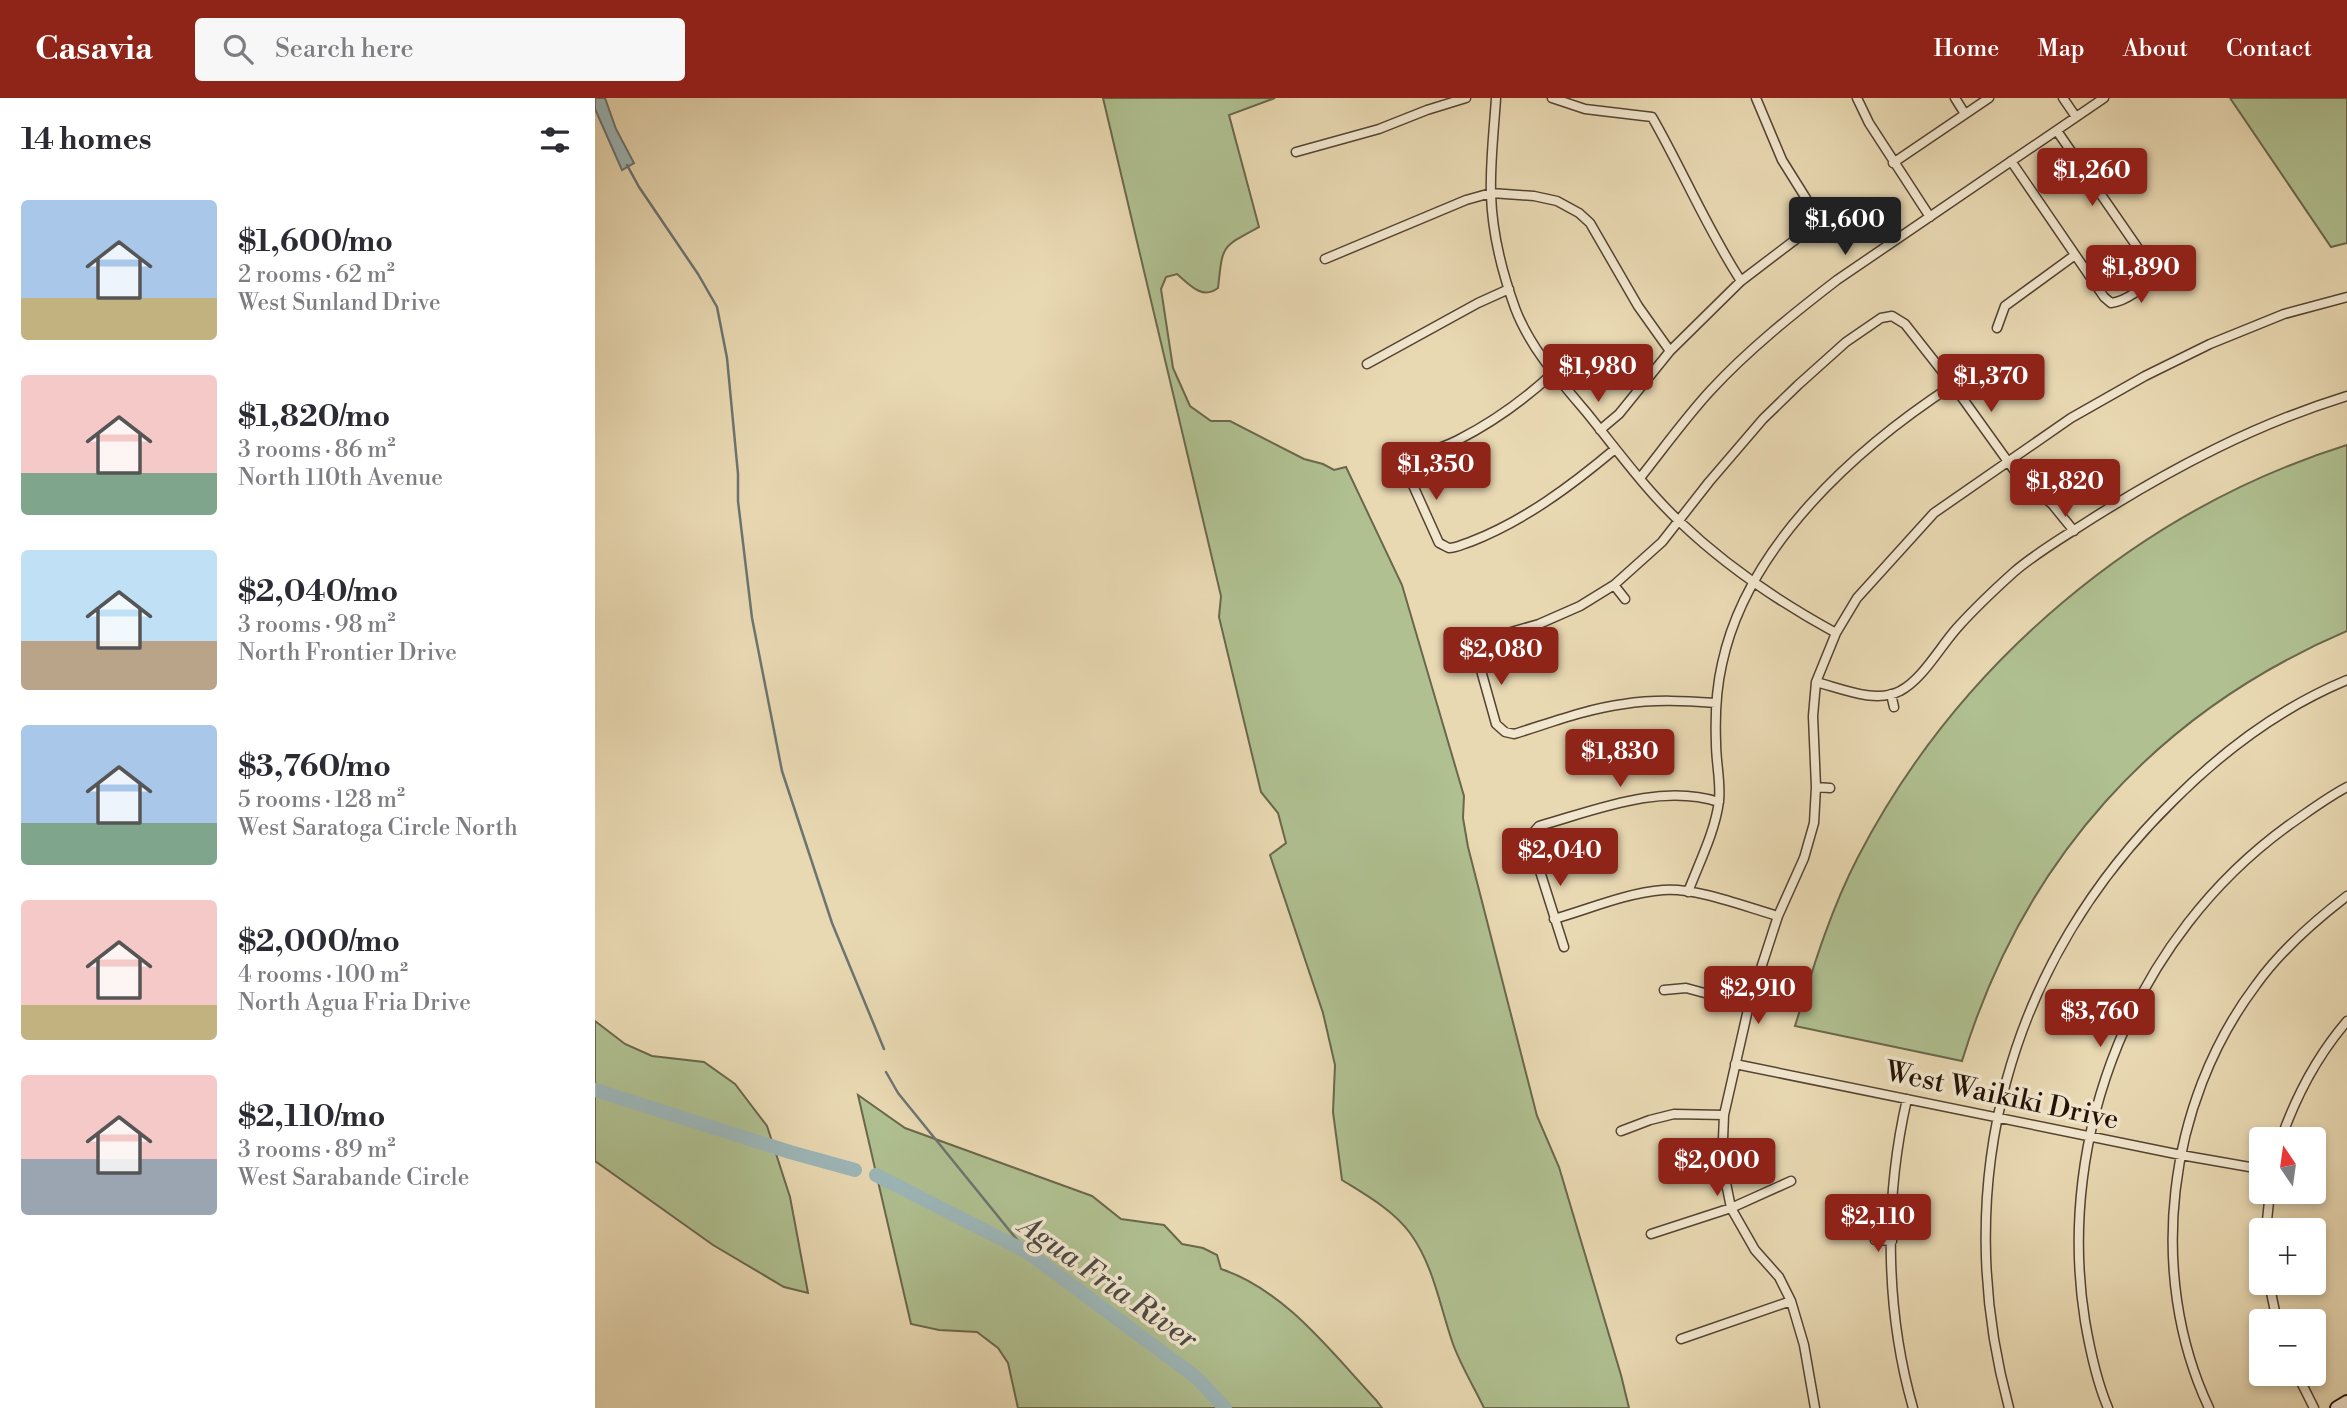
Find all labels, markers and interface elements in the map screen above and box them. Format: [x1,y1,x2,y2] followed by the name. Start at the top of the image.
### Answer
[195,18,685,81] search box
[35,29,153,70] text: Casavia
[219,30,257,68] icon: search
[275,33,414,65] text: Search here
[1934,34,1999,64] text: Home
[2037,34,2085,64] text: Map
[2123,34,2188,64] text: About
[2226,34,2312,64] text: Contact
[21,121,152,159] text: 14 homes
[536,121,574,159] icon: filters
[2035,148,2149,208] pin: $1,260
[2053,157,2131,185] text: $1,260
[1788,198,1902,257] pin: $1,600
[1805,206,1885,234] text: $1,600
[238,223,393,261] text: $1,600/mo
[77,228,161,312] icon: home
[2084,246,2198,305] pin: $1,890
[2102,254,2180,282] text: $1,890
[238,261,395,289] text: 2 rooms · 62 m²
[238,289,441,317] text: West Sunland Drive
[1541,344,1655,404] pin: $1,980
[1559,353,1637,381] text: $1,980
[1934,354,2048,414] pin: $1,370
[1954,363,2028,391] text: $1,370
[238,398,390,436] text: $1,820/mo
[77,403,161,487] icon: home
[238,436,395,464] text: 3 rooms · 86 m²
[1379,442,1493,502] pin: $1,350
[1398,451,1474,479] text: $1,350
[2008,460,2122,519] pin: $1,820
[238,464,443,492] text: North 110th Avenue
[2026,468,2104,496] text: $1,820
[238,573,398,611] text: $2,040/mo
[77,578,161,662] icon: home
[238,611,395,639] text: 3 rooms · 98 m²
[1444,628,1558,687] pin: $2,080
[1459,636,1543,664] text: $2,080
[238,639,457,667] text: North Frontier Drive
[1563,730,1677,789] pin: $1,830
[1581,738,1659,766] text: $1,830
[238,748,391,786] text: $3,760/mo
[77,753,161,837] icon: home
[238,786,405,814] text: 5 rooms · 128 m²
[238,814,518,842] text: West Saratoga Circle North
[1503,828,1617,888] pin: $2,040
[1518,837,1602,865] text: $2,040
[238,923,400,961] text: $2,000/mo
[77,928,161,1012] icon: home
[238,961,408,989] text: 4 rooms · 100 m²
[1701,967,1815,1026] pin: $2,910
[1720,975,1796,1003] text: $2,910
[238,989,471,1017] text: North Agua Fria Drive
[2043,990,2157,1049] pin: $3,760
[2061,998,2139,1026] text: $3,760
[1881,1054,2122,1138] street label: West Waikiki Drive
[238,1098,385,1136] text: $2,110/mo
[77,1103,161,1187] icon: home
[2249,1127,2326,1204] north arrow
[2249,1127,2326,1386] map controls
[238,1136,395,1164] text: 3 rooms · 89 m²
[1660,1138,1774,1198] pin: $2,000
[1674,1147,1760,1175] text: $2,000
[238,1164,469,1192] text: West Sarabande Circle
[1821,1194,1935,1254] pin: $2,110
[1841,1203,1915,1231] text: $2,110
[1009,1206,1205,1359] water label: Agua Fria River
[2249,1218,2326,1295] button: +
[2249,1309,2326,1386] button: −

